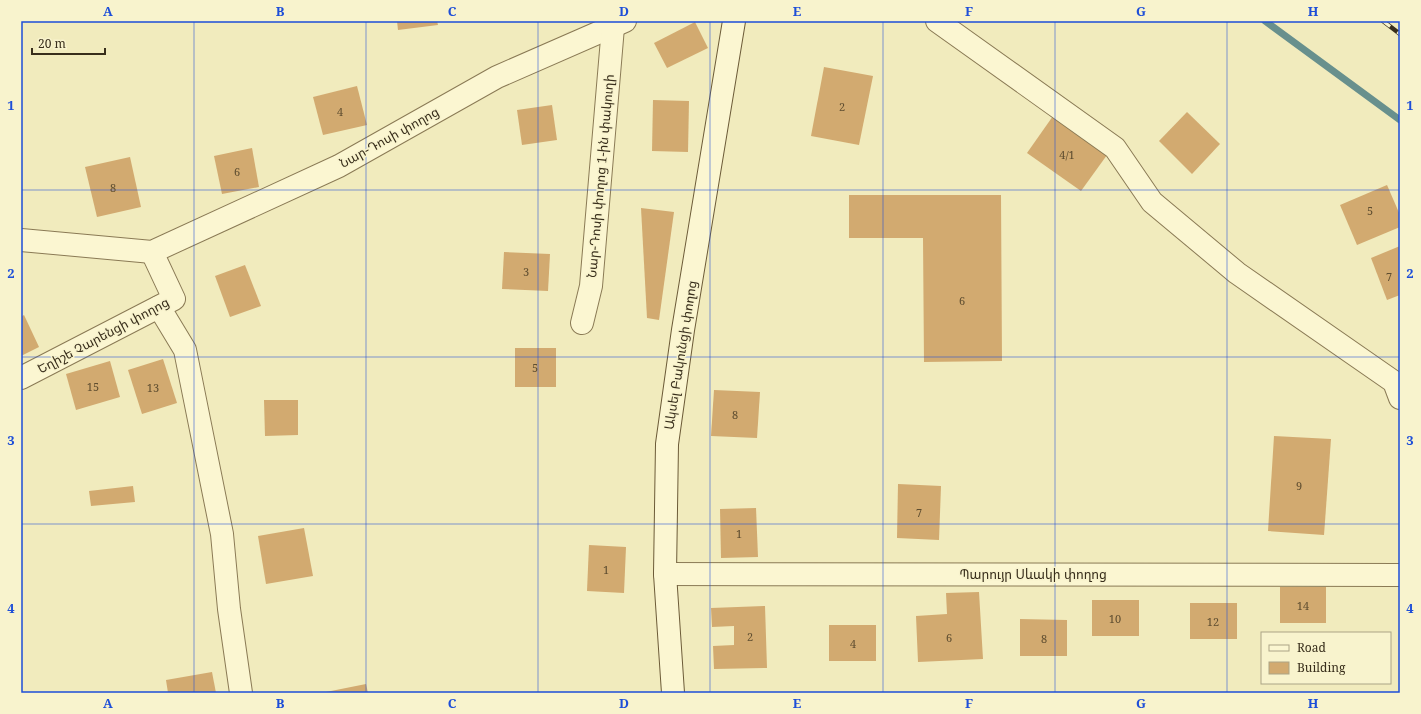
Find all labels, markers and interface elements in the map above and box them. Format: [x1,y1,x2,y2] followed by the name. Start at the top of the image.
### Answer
[103,2,113,20] text: A
[276,2,285,20] text: B
[448,2,457,20] text: C
[619,2,629,20] text: D
[793,2,802,20] text: E
[965,2,973,20] text: F
[1136,2,1146,20] text: G
[1308,2,1319,20] text: H
[32,30,105,56] scale bar
[38,35,66,52] text: 20 m
[582,73,618,279] street label: Նար-Դոսի փողոց 1-ին փակուղի
[7,96,15,114] text: 1
[1406,96,1414,114] text: 1
[839,99,845,114] house number: 2
[336,102,442,172] street label: Նար-Դոսի փողոց
[337,104,343,119] house number: 4
[1059,147,1075,162] house number: 4/1
[234,164,240,179] house number: 6
[110,180,116,195] house number: 8
[1367,203,1373,218] house number: 5
[7,264,15,282] text: 2
[523,264,529,279] house number: 3
[1406,264,1414,282] text: 2
[1386,269,1392,284] house number: 7
[659,279,701,431] street label: Ակսել Բակունցի փողոց
[34,293,172,377] street label: Եղիշե Չարենցի փողոց
[959,293,965,308] house number: 6
[532,360,538,375] house number: 5
[87,379,99,394] house number: 15
[147,380,159,395] house number: 13
[732,407,738,422] house number: 8
[7,431,15,449] text: 3
[1406,431,1414,449] text: 3
[1296,478,1302,493] house number: 9
[916,505,922,520] house number: 7
[736,526,742,541] house number: 1
[603,562,609,577] house number: 1
[959,565,1107,583] street label: Պարույր Սևակի փողոց
[1297,598,1309,613] house number: 14
[7,599,15,617] text: 4
[1406,599,1414,617] text: 4
[1109,611,1121,626] house number: 10
[1207,614,1219,629] house number: 12
[747,629,753,644] house number: 2
[946,630,952,645] house number: 6
[1041,631,1047,646] house number: 8
[1261,632,1391,684] legend
[850,636,856,651] house number: 4
[1297,639,1327,656] text: Road
[1297,659,1346,676] text: Building
[103,694,113,712] text: A
[276,694,285,712] text: B
[448,694,457,712] text: C
[619,694,629,712] text: D
[793,694,802,712] text: E
[965,694,973,712] text: F
[1136,694,1146,712] text: G
[1308,694,1319,712] text: H

